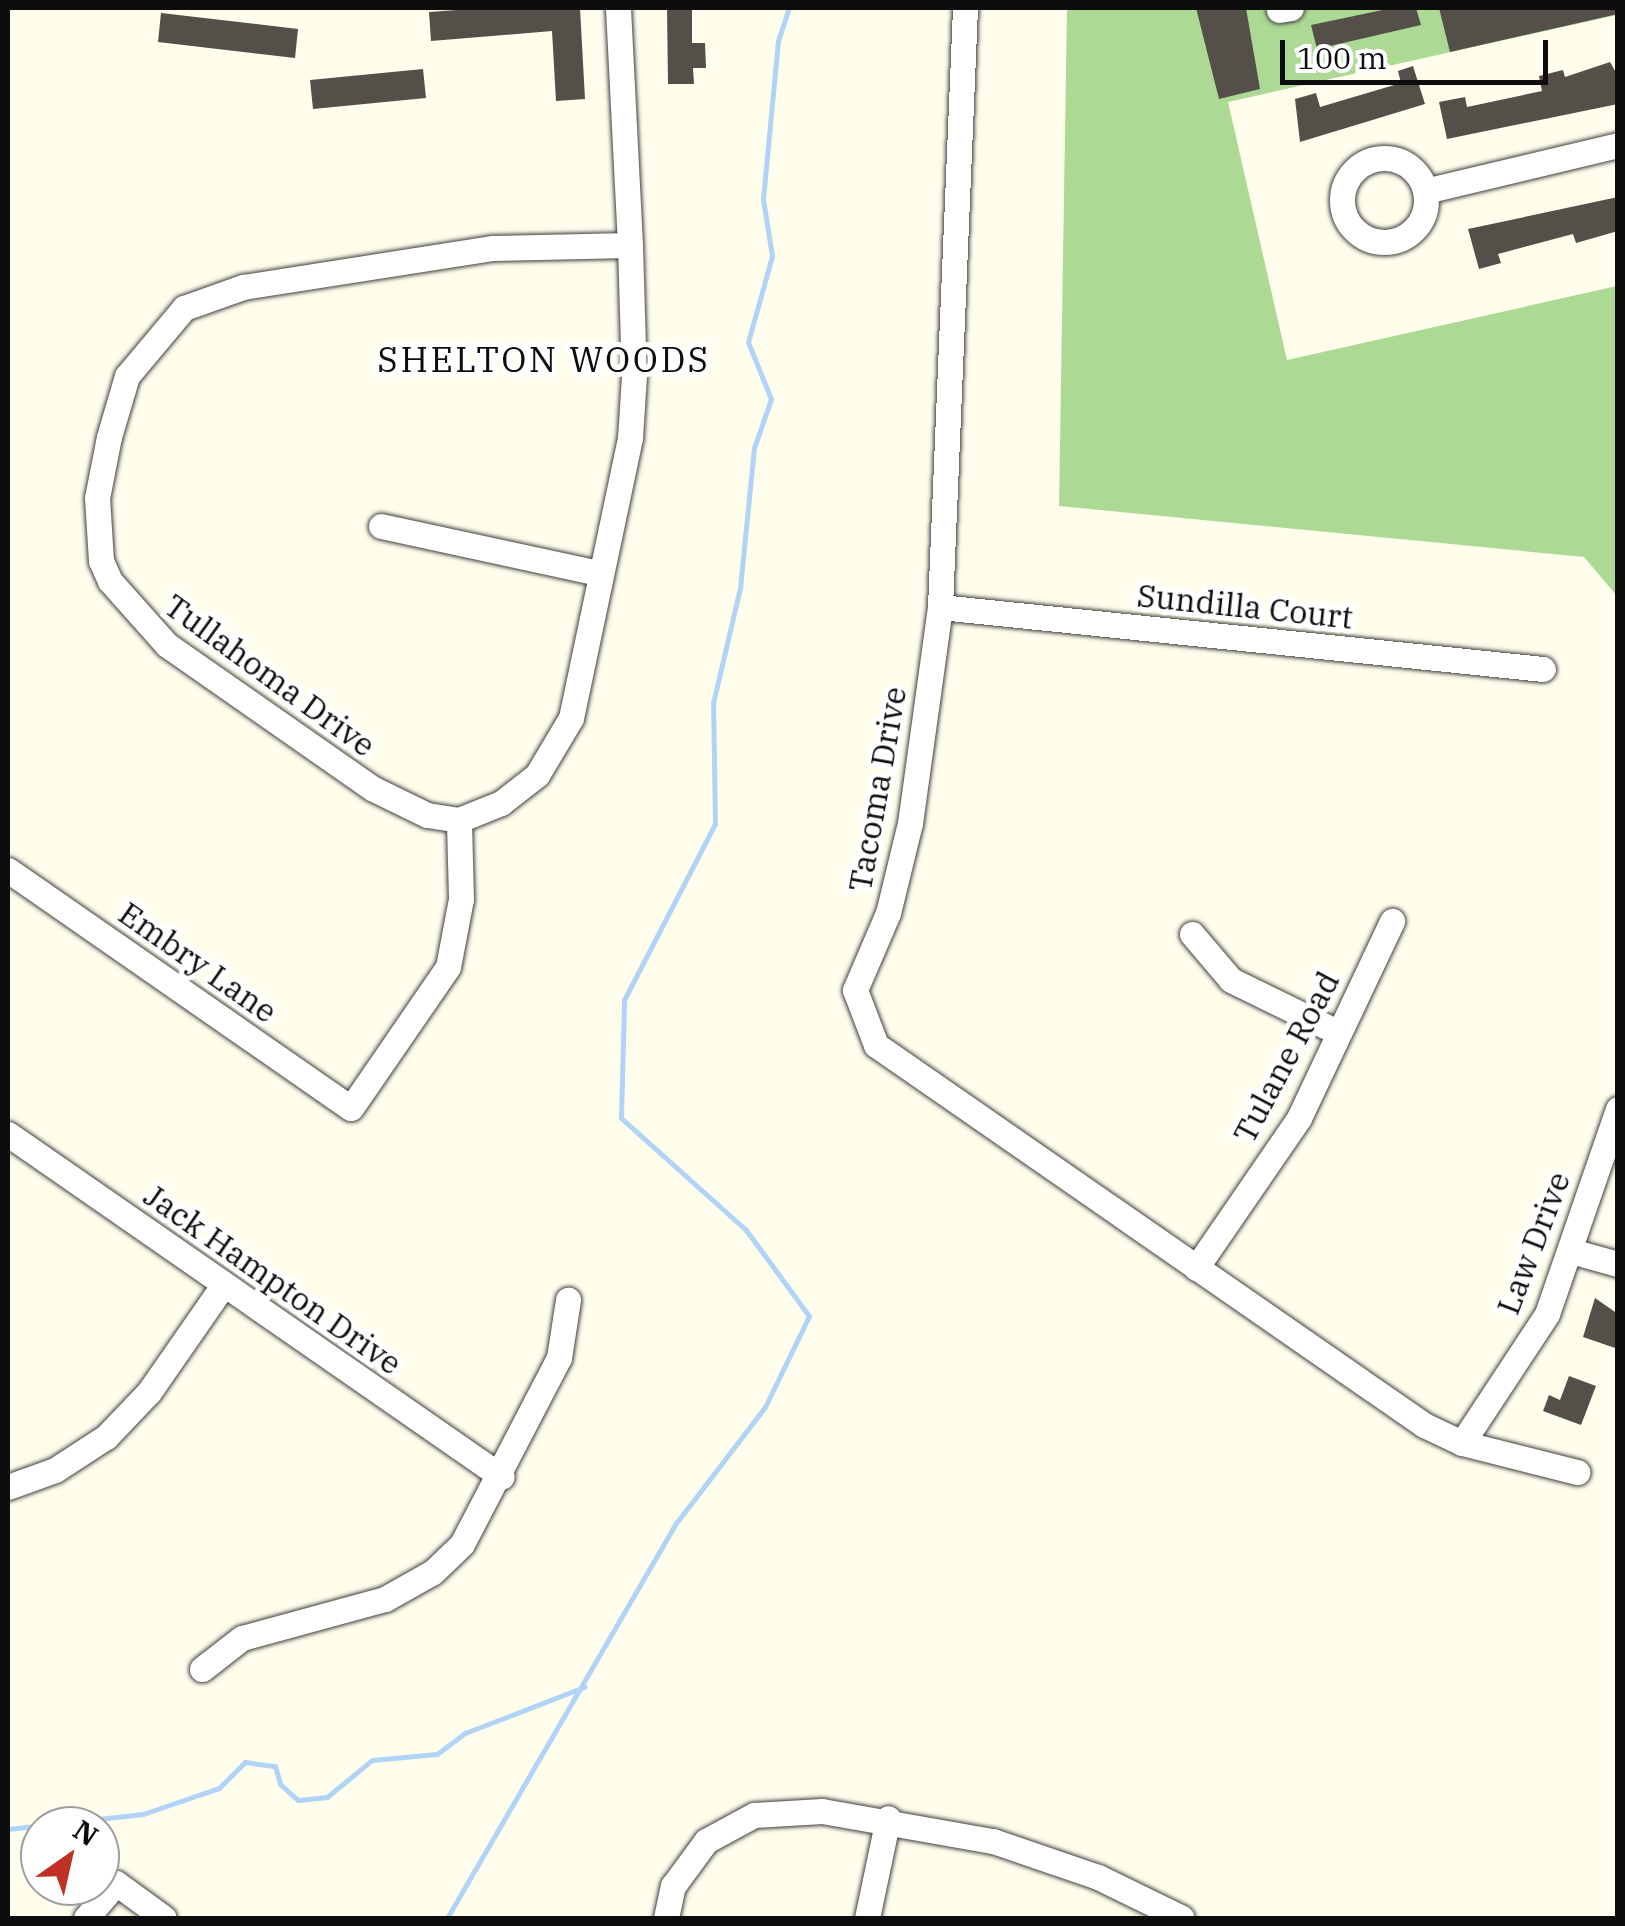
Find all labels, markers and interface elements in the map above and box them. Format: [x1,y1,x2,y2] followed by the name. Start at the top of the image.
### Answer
[1285,20,1552,82] scale bar
[1297,38,1387,77] text: 100 m
[377,338,711,380] district label: SHELTON WOODS
[1135,576,1355,636] street label: Sundilla Court
[157,586,383,764] street label: Tullahoma Drive
[840,684,914,894] street label: Tacoma Drive
[112,894,284,1030] street label: Embry Lane
[1225,965,1347,1149] street label: Tulane Road
[1488,1166,1578,1320] street label: Law Drive
[137,1176,409,1382] street label: Jack Hampton Drive
[20,1806,120,1906] north arrow
[66,1811,105,1854] text: N

